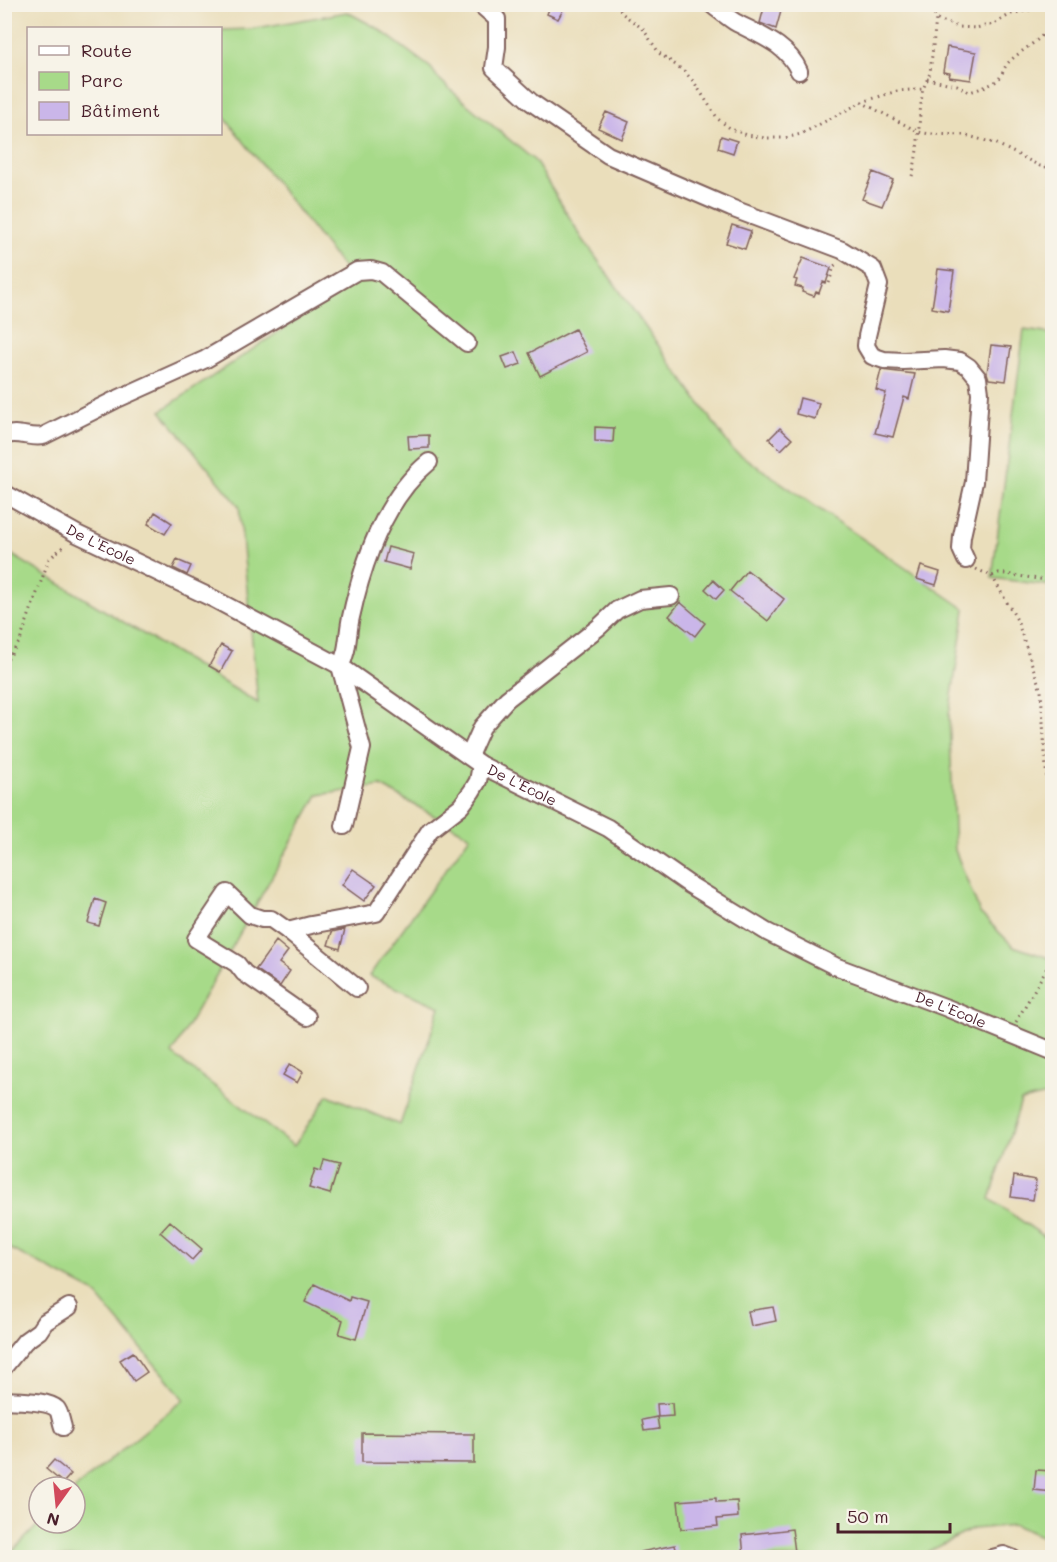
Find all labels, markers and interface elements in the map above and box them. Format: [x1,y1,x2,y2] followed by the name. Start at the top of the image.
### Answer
[27,27,222,135] legend
[81,38,132,62] text: Route
[81,68,123,92] text: Parc
[81,98,160,122] text: Bâtiment
[63,519,139,569] street label: De L'Ecole
[484,759,560,810] street label: De L'Ecole
[913,986,990,1032] street label: De L'Ecole
[27,1475,87,1535] north arrow
[838,1496,950,1534] scale bar
[847,1504,889,1528] text: 50 m
[44,1508,62,1532] text: N

